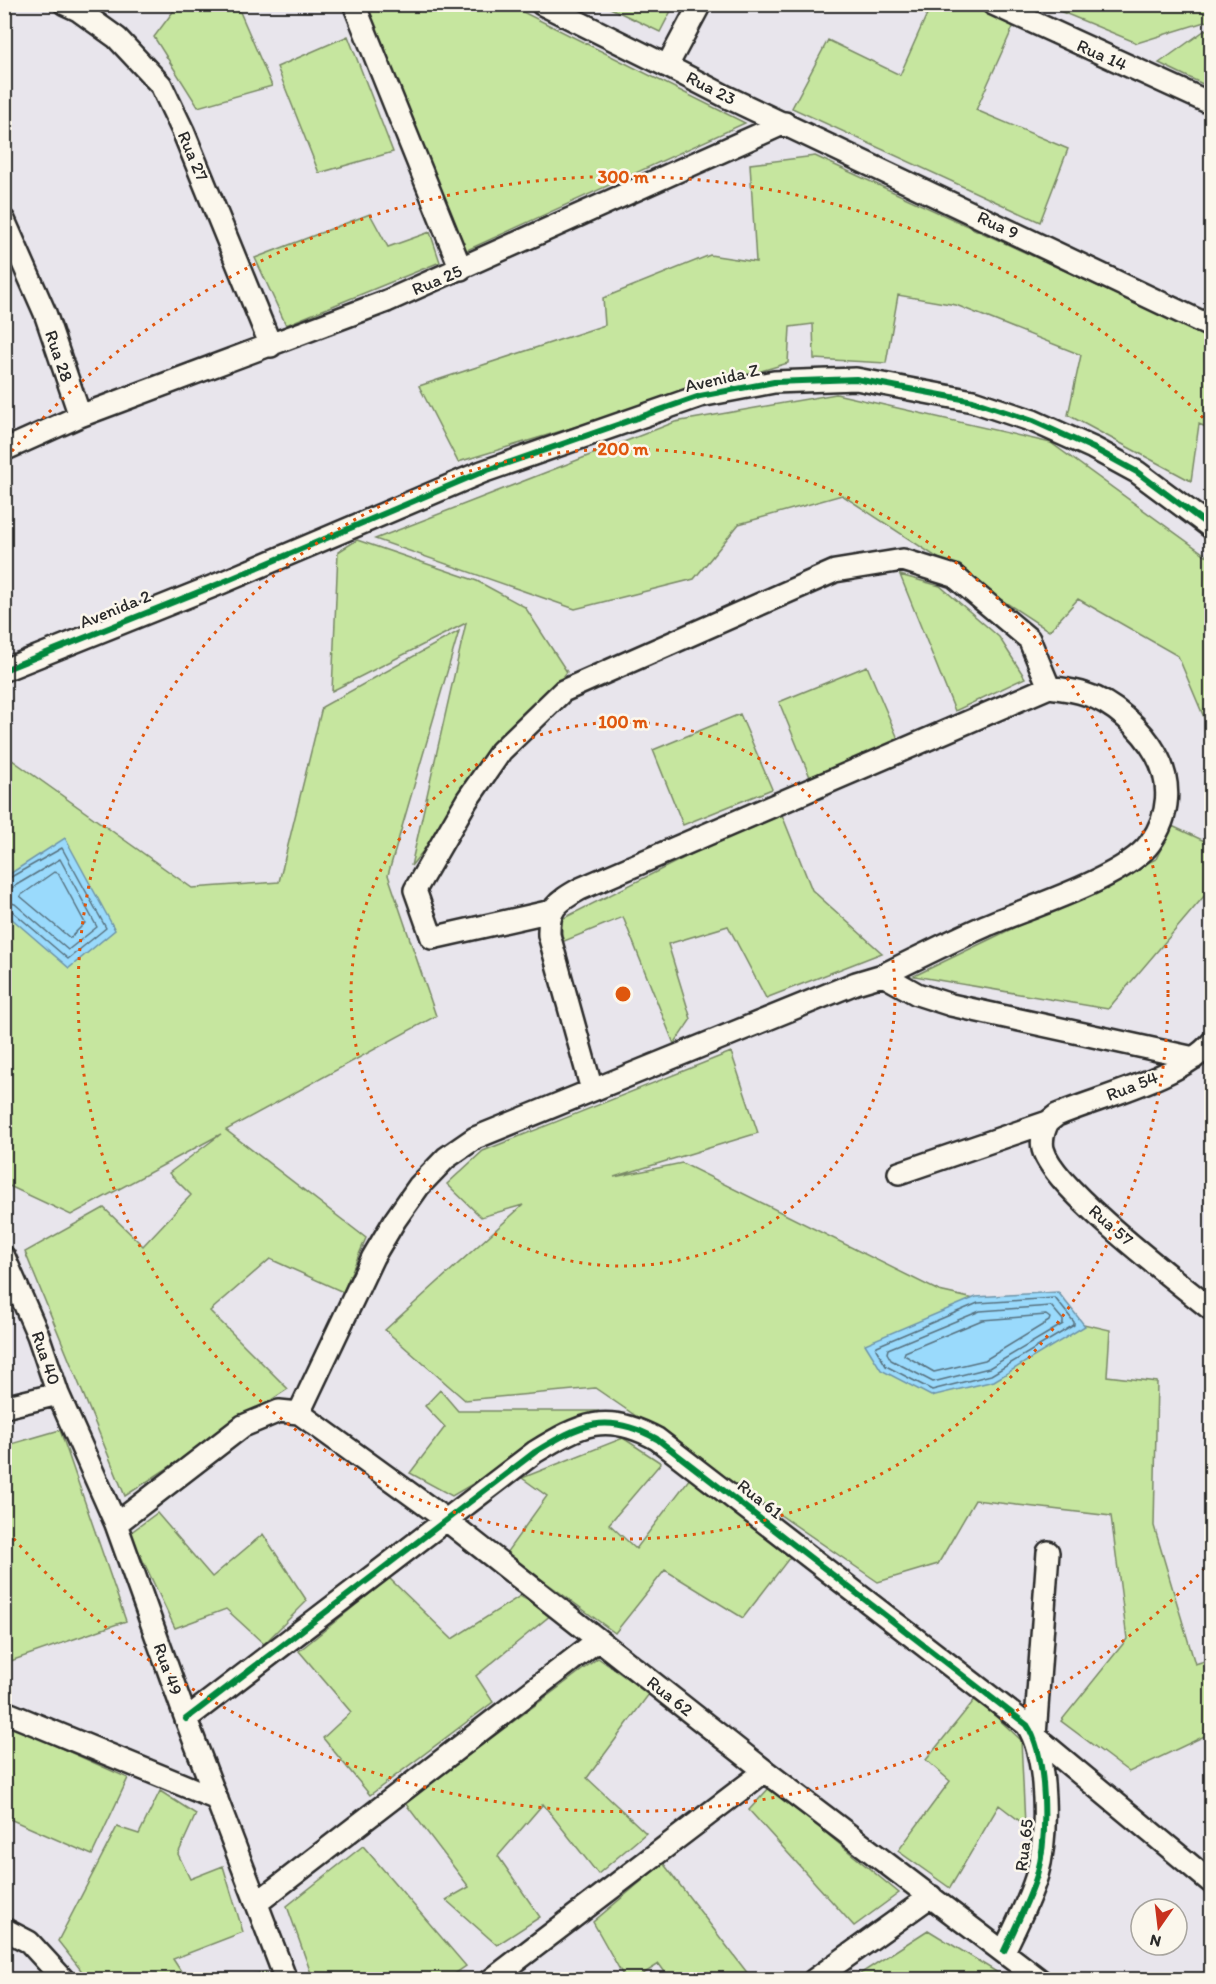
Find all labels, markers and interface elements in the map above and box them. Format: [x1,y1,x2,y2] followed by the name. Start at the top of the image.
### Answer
[1073,34,1131,76] street label: Rua 14
[682,66,740,110] street label: Rua 23
[173,128,213,184] street label: Rua 27
[597,166,649,188] text: 300 m
[974,206,1022,244] street label: Rua 9
[408,260,466,300] street label: Rua 25
[40,327,78,385] street label: Rua 28
[683,359,761,397] street label: Avenida Z
[598,438,649,460] text: 200 m
[76,585,154,633] street label: Avenida 2
[598,711,649,733] text: 100 m
[613,984,633,1004] centre of rings
[1103,1066,1161,1106] street label: Rua 54
[1084,1200,1138,1250] street label: Rua 57
[27,1328,65,1388] street label: Rua 40
[733,1474,787,1524] street label: Rua 61
[148,1640,188,1698] street label: Rua 49
[642,1671,698,1721] street label: Rua 62
[1010,1817,1038,1873] street label: Rua 65
[1129,1897,1189,1957] north arrow
[1148,1931,1163,1952] text: N

